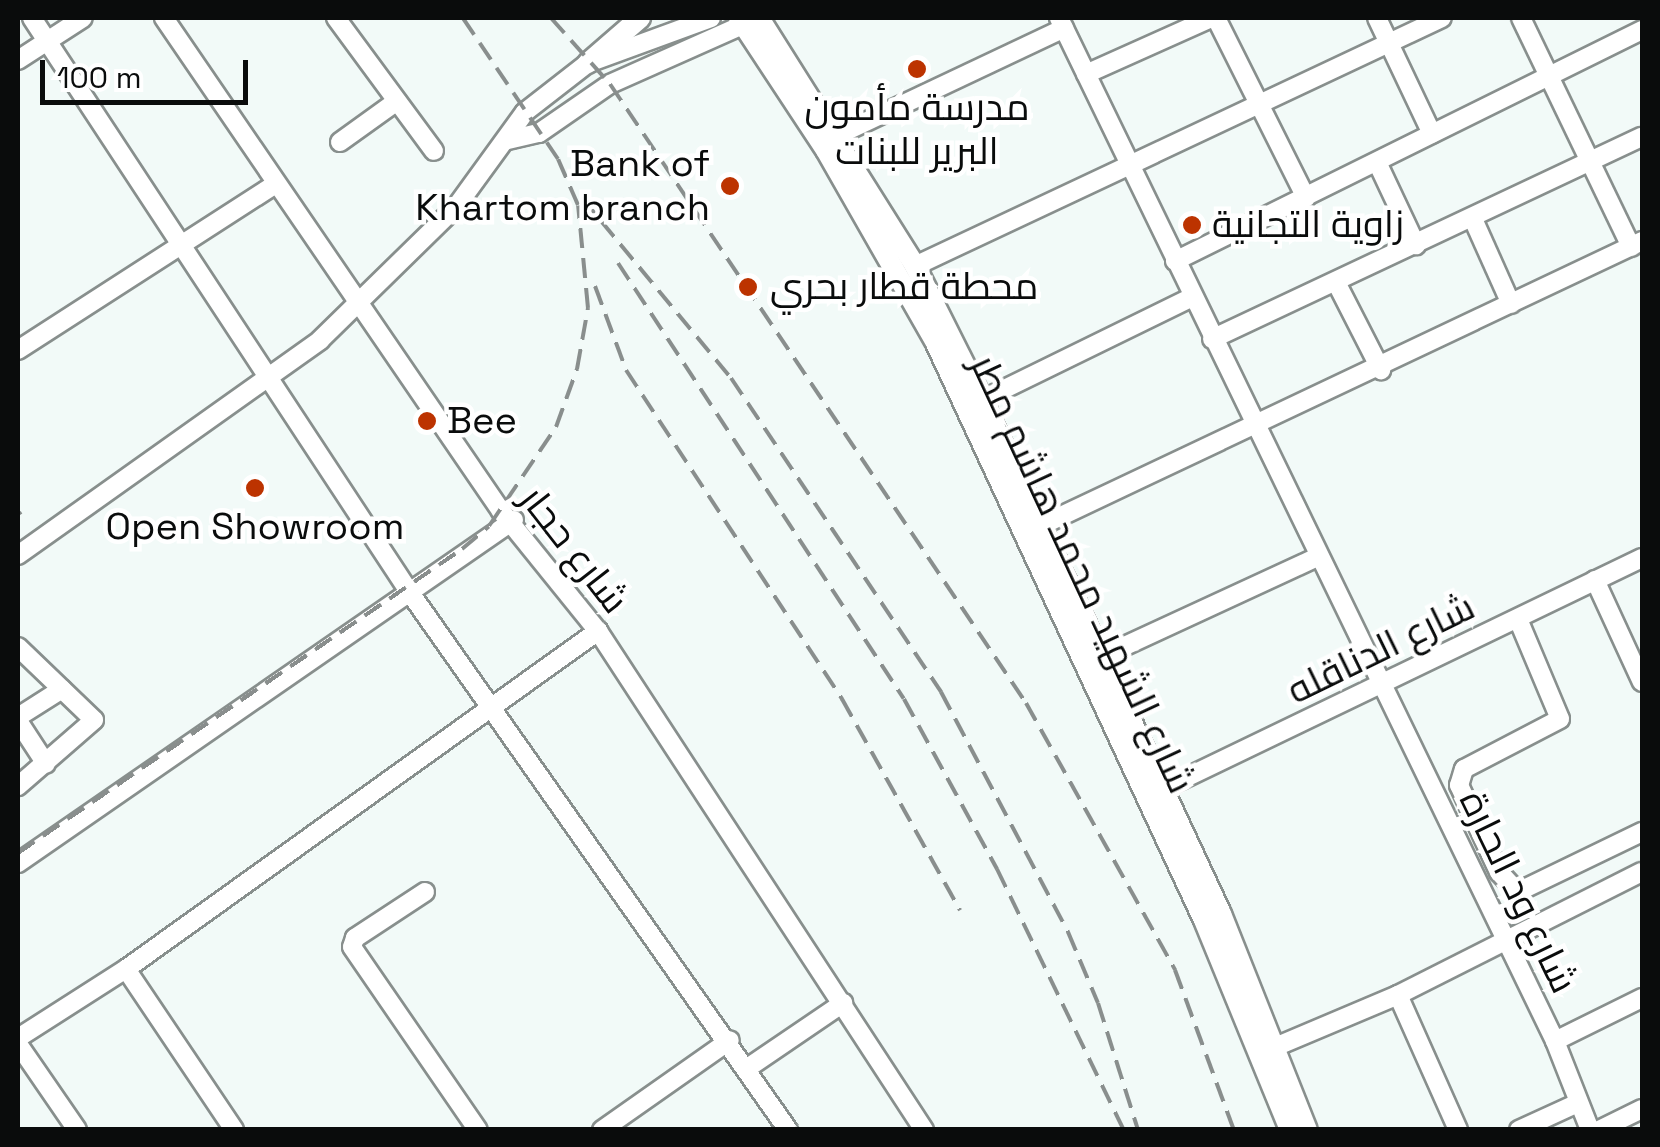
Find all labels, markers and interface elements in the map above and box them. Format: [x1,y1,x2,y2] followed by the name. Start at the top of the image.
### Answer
[45,40,252,102] scale bar
[57,58,142,97] text: 100 m
[906,58,928,80] marker: مدرسة مأمون البرير للبنات
[804,85,1030,174] place label: مدرسة مأمون البرير للبنات
[415,141,710,230] place label: Bank of Khartom branch
[719,175,741,197] marker: Bank of Khartom branch
[1212,202,1404,248] place label: زاوية التجانية
[1181,214,1203,236] marker: زاوية التجانية
[770,264,1039,310] place label: محطة قطار بحري
[735,274,761,300] marker: محطة قطار بحري
[960,348,1204,800] street label: شارع الشهيد محمد هاشم مطر
[447,398,517,444] place label: Bee
[416,410,438,432] marker: Bee
[244,477,266,499] marker: Open Showroom
[510,477,638,623] street label: شارع حجار
[106,504,404,550] place label: Open Showroom
[1280,584,1482,714] street label: شارع الدناقله
[1449,784,1587,1000] street label: شارع ود الحارة

